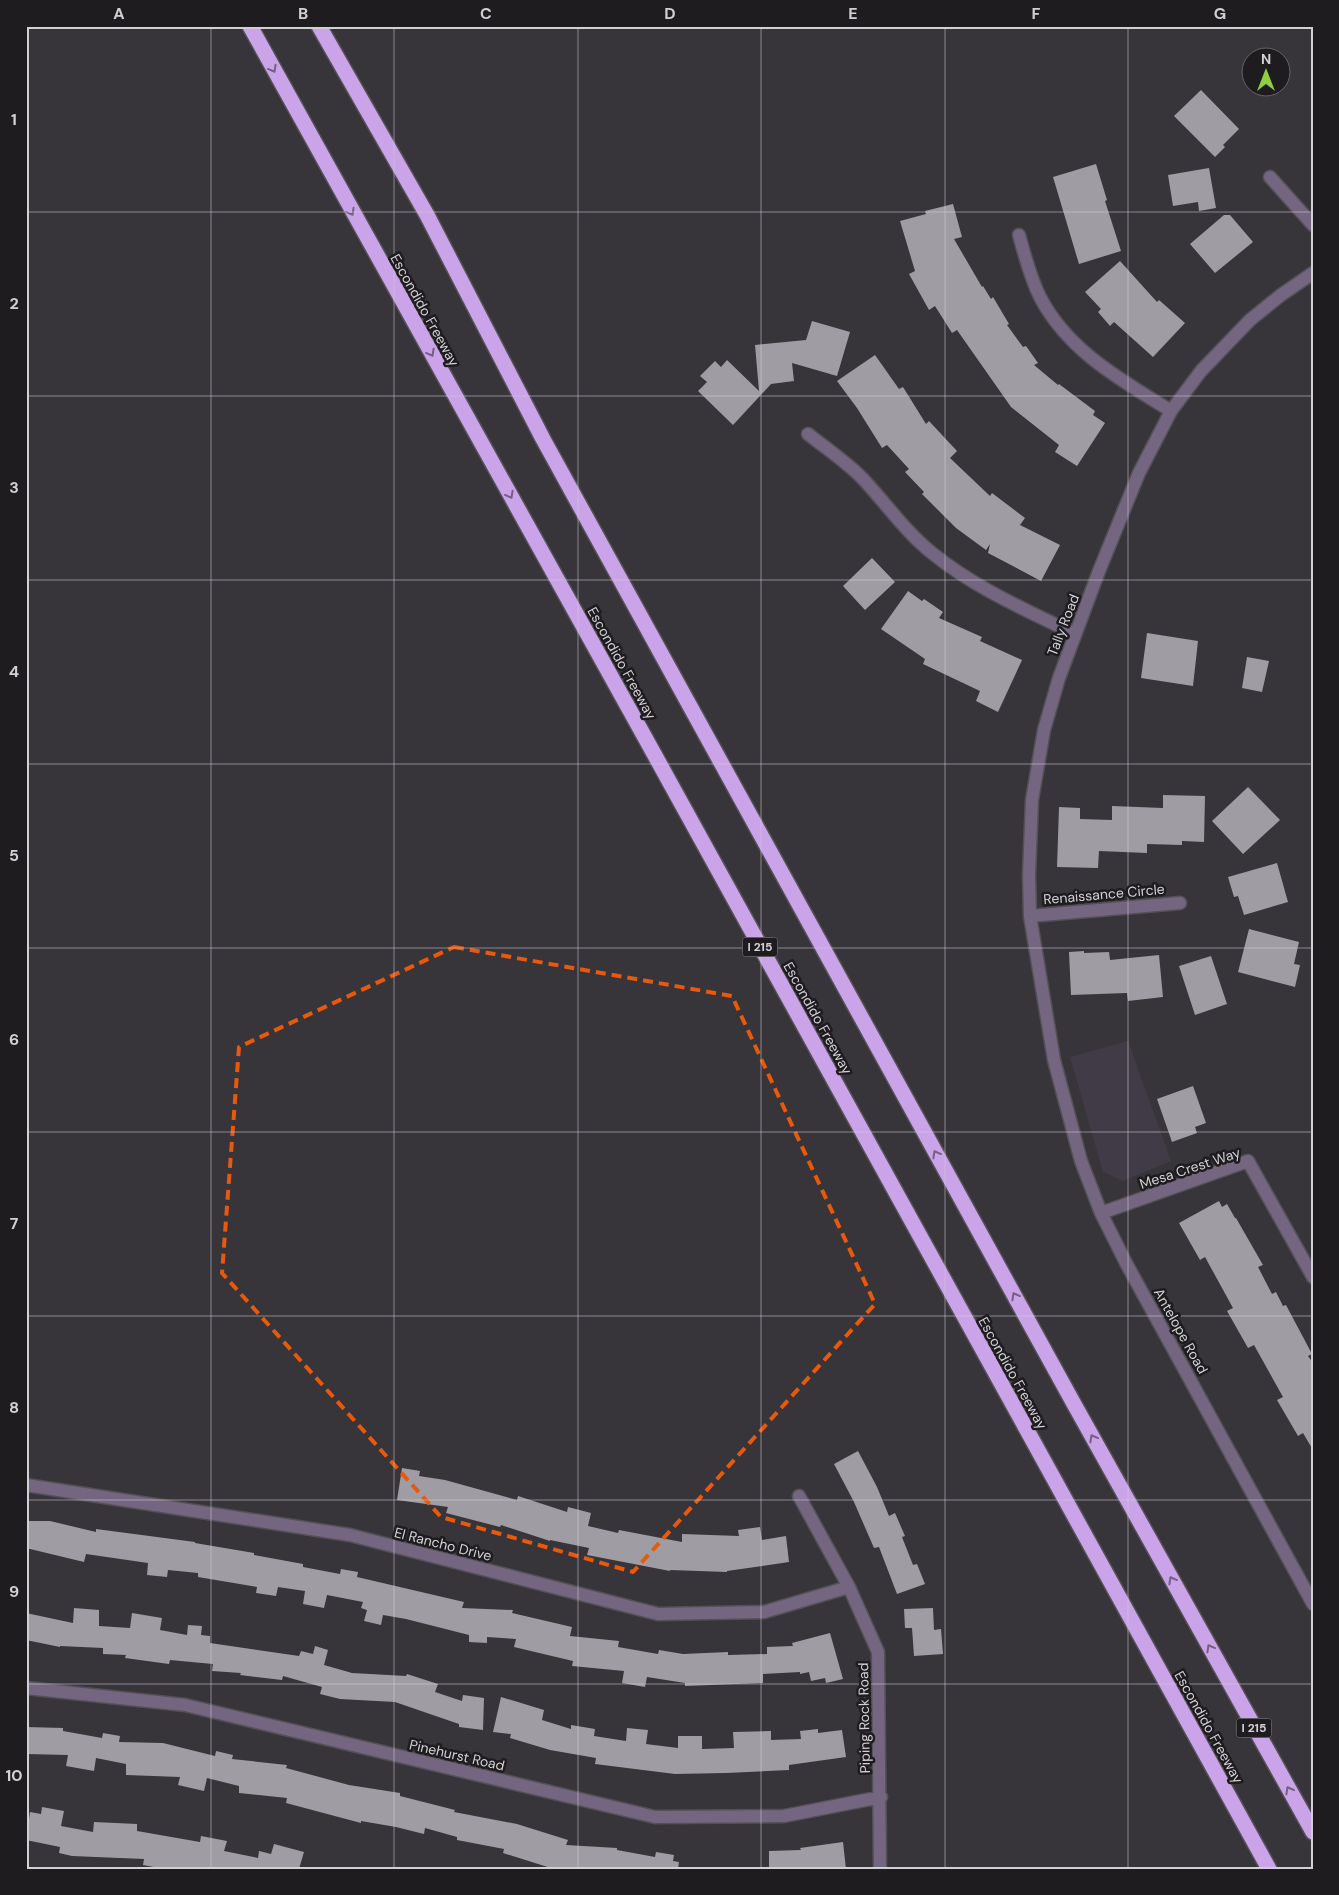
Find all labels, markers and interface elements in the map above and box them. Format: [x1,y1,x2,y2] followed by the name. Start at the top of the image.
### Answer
[113,3,125,24] text: A
[298,3,308,24] text: B
[480,3,492,24] text: C
[664,3,676,24] text: D
[848,3,858,24] text: E
[1032,3,1041,24] text: F
[1214,3,1226,24] text: G
[1242,48,1292,98] north arrow
[1261,50,1271,68] text: N
[267,64,277,73] one-way arrow
[11,109,17,130] text: 1
[345,206,355,215] one-way arrow
[387,251,463,370] street label: Escondido Freeway
[9,293,19,314] text: 2
[425,348,435,357] one-way arrow
[9,477,19,498] text: 3
[504,490,514,499] one-way arrow
[1043,592,1083,658] street label: Tally Road
[584,604,660,723] street label: Escondido Freeway
[9,661,19,682] text: 4
[9,845,19,866] text: 5
[1043,880,1165,908] street label: Renaissance Circle
[742,938,778,956] road number: I 215
[780,959,856,1078] street label: Escondido Freeway
[9,1029,19,1050] text: 6
[1137,1143,1243,1193] street label: Mesa Crest Way
[933,1150,943,1159] one-way arrow
[10,1213,19,1234] text: 7
[1150,1285,1212,1377] street label: Antelope Road
[1011,1293,1021,1302] one-way arrow
[975,1314,1051,1433] street label: Escondido Freeway
[9,1397,19,1418] text: 8
[1090,1435,1100,1444] one-way arrow
[392,1523,494,1565] street label: El Rancho Drive
[1169,1577,1179,1586] one-way arrow
[9,1581,19,1602] text: 9
[1206,1644,1216,1653] one-way arrow
[854,1662,874,1774] street label: Piping Rock Road
[1171,1668,1247,1787] street label: Escondido Freeway
[1236,1719,1272,1738] road number: I 215
[408,1735,506,1775] street label: Pinehurst Road
[5,1765,23,1786] text: 10
[1285,1786,1295,1795] one-way arrow

